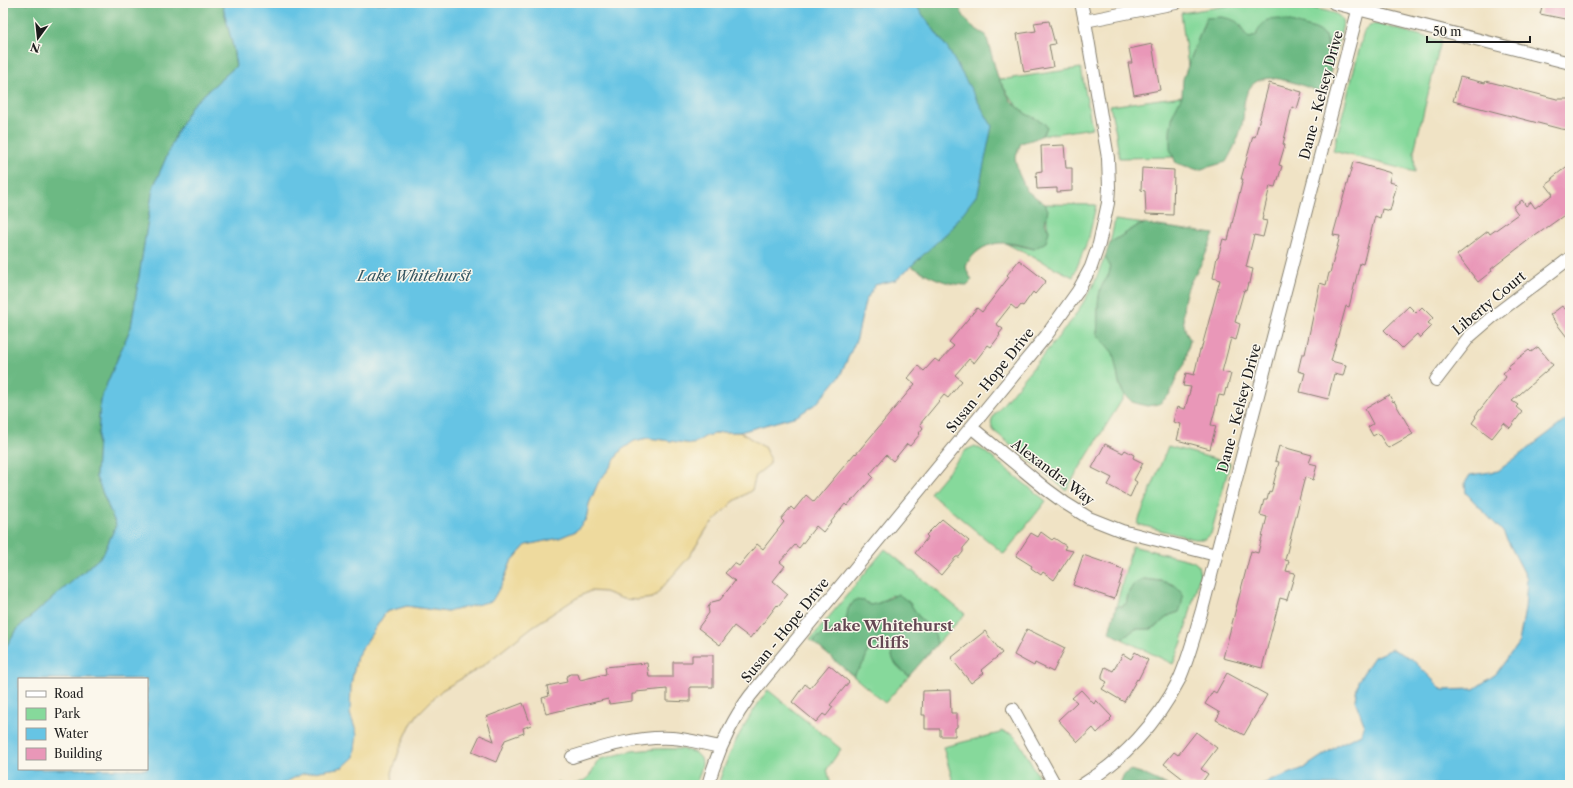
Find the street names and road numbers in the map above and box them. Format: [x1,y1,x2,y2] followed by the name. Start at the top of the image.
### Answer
[1295,28,1347,161] street label: Dane - Kelsey Drive
[1449,267,1529,339] street label: Liberty Court
[942,324,1038,436] street label: Susan - Hope Drive
[1213,341,1265,474] street label: Dane - Kelsey Drive
[1007,434,1098,509] street label: Alexandra Way
[737,574,833,686] street label: Susan - Hope Drive

